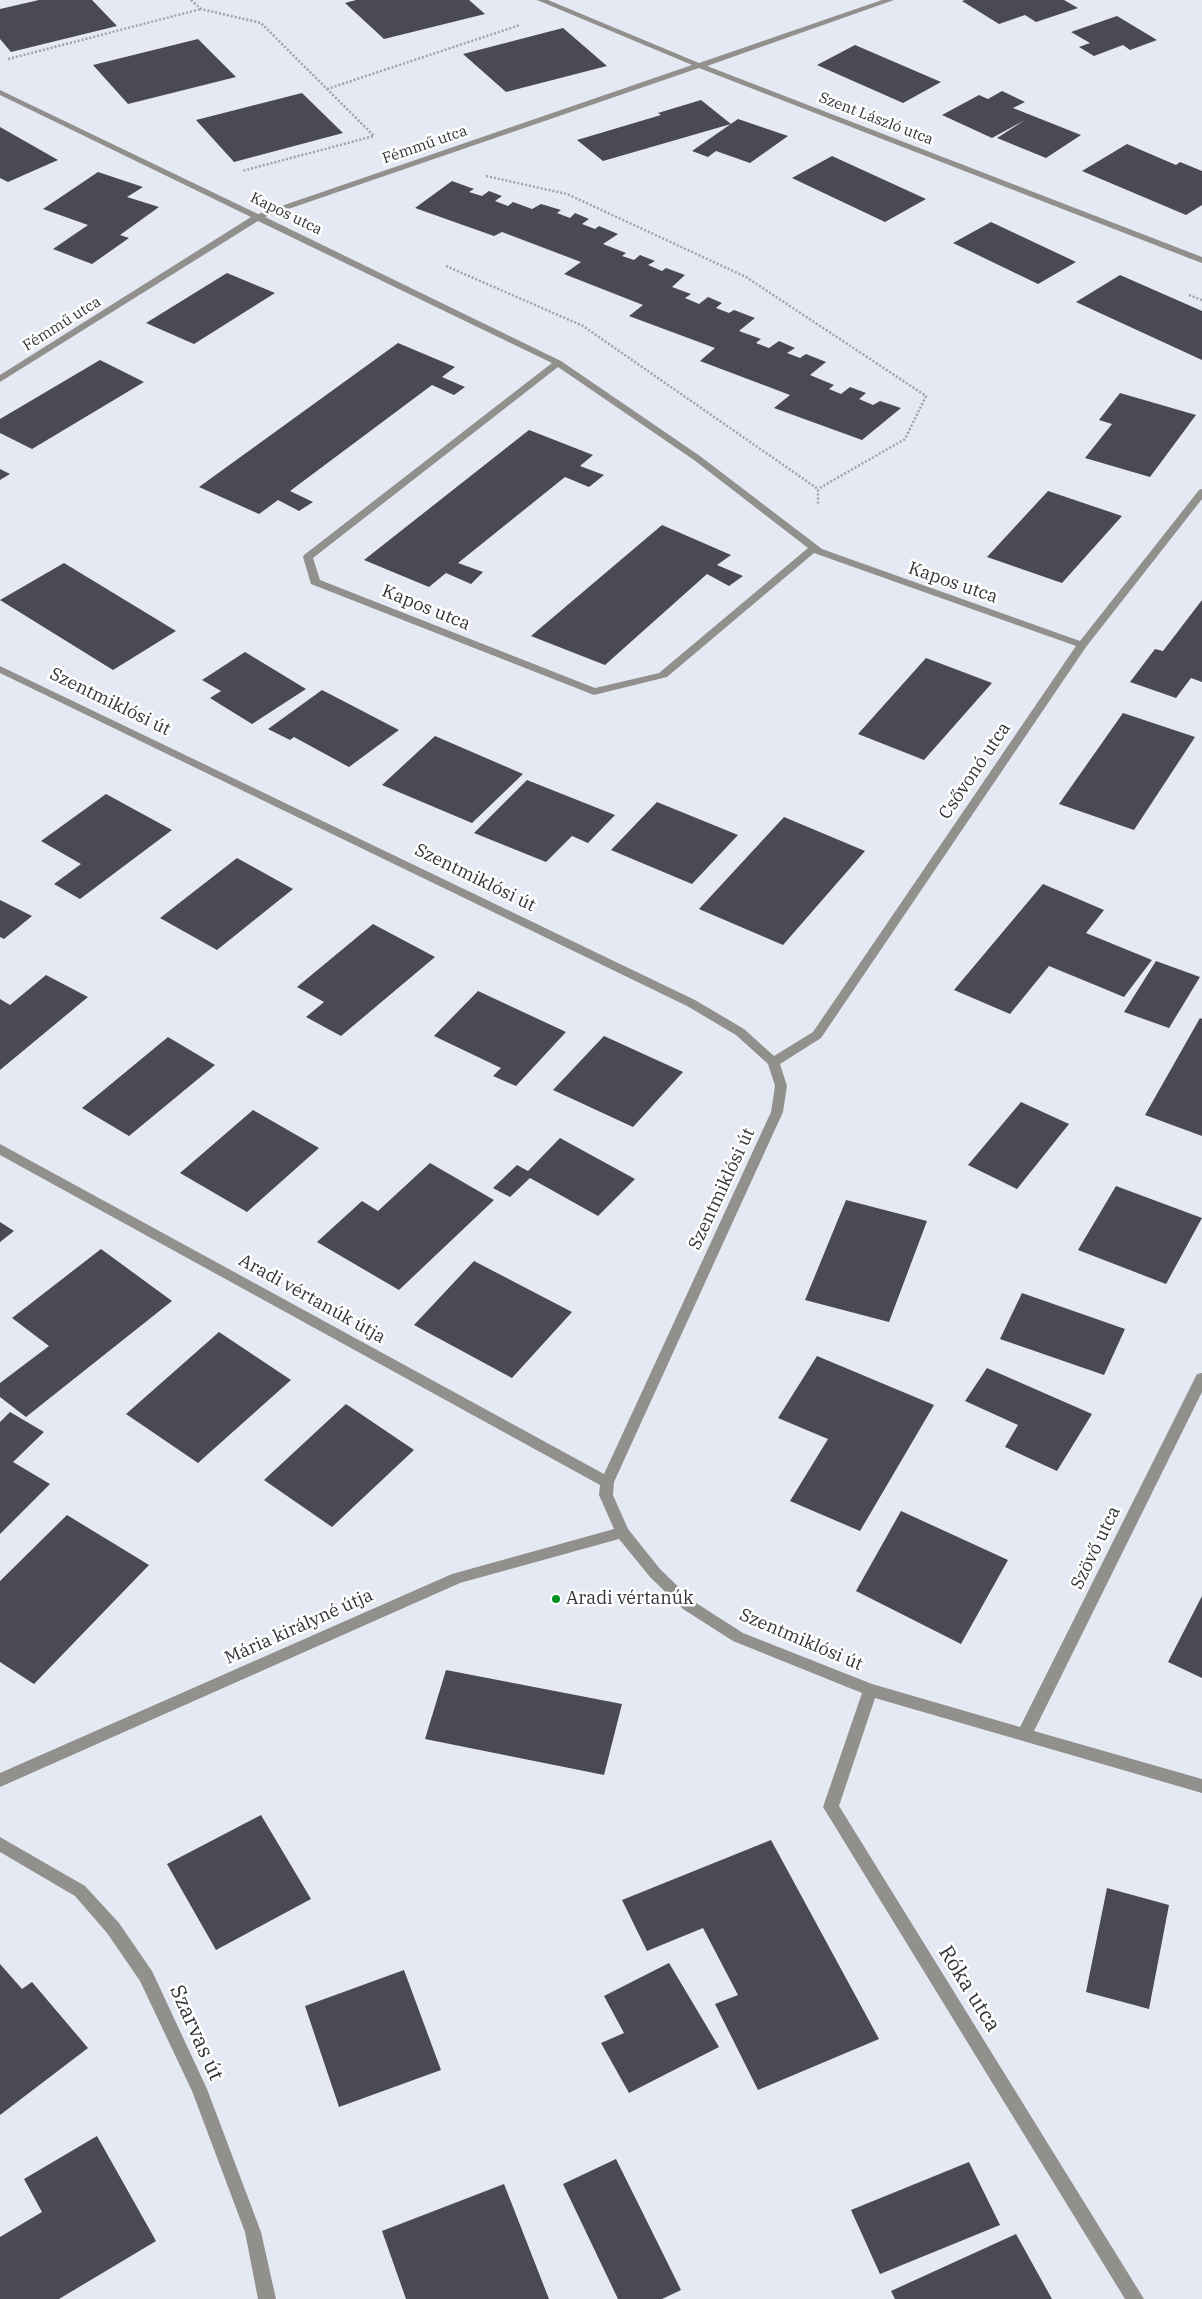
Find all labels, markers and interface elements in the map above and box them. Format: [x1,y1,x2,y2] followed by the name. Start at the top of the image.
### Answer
[816,89,936,149] street label: Szent László utca
[380,122,470,168] street label: Fémmű utca
[247,189,325,239] street label: Kapos utca
[20,293,104,355] street label: Fémmű utca
[905,558,1001,608] street label: Kapos utca
[379,581,473,635] street label: Kapos utca
[46,663,174,741] street label: Szentmiklósi út
[935,718,1015,824] street label: Csővonó utca
[411,839,539,917] street label: Szentmiklósi út
[684,1125,760,1253] street label: Szentmiklósi út
[235,1250,389,1348] street label: Aradi vértanúk útja
[1067,1503,1125,1593] street label: Szövő utca
[221,1585,377,1669] street label: Mária királyné útja
[566,1588,694,1610] place label: Aradi vértanúk
[550,1593,562,1605] marker: Aradi vértanúk
[736,1604,866,1676] street label: Szentmiklósi út
[933,1941,1005,2037] street label: Róka utca
[164,1981,228,2085] street label: Szarvas út

